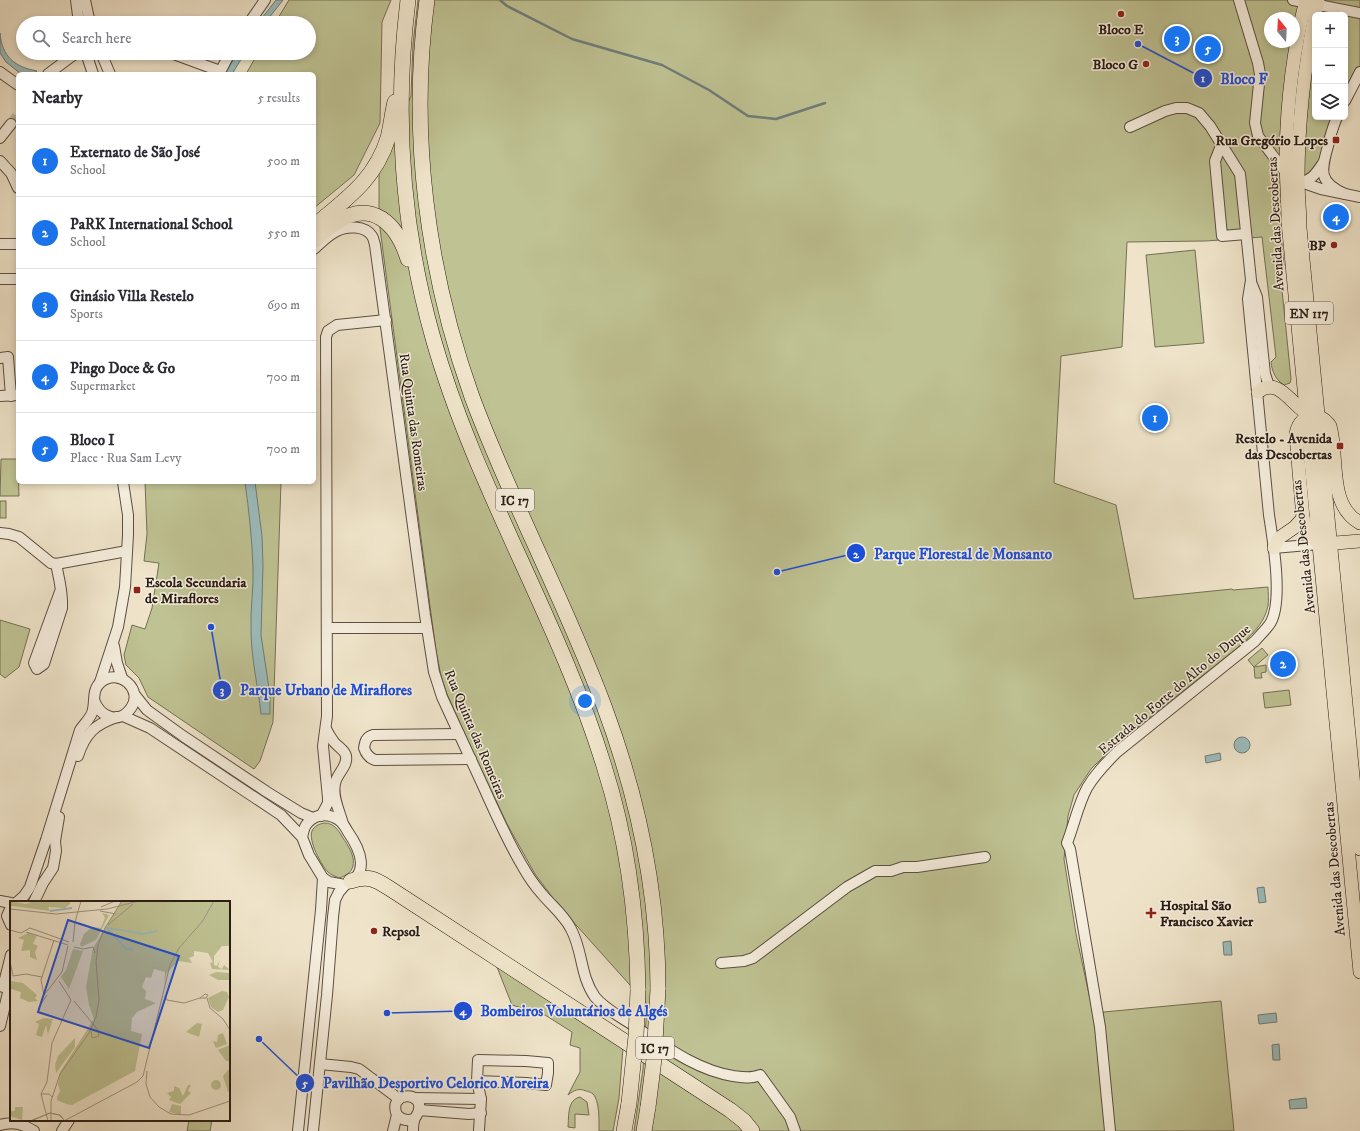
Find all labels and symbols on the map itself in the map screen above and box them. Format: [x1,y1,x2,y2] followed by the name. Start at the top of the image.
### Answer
[1116,9,1126,19] marker: Bloco E
[1264,12,1300,48] north arrow
[1098,21,1144,39] place label: Bloco E
[1164,24,1190,54] pin: 3
[1195,34,1221,64] pin: 5
[1093,56,1138,74] place label: Bloco G
[1141,59,1151,69] marker: Bloco G
[1193,65,1276,92] callout: Bloco F
[1220,70,1268,89] text: Bloco F
[1201,71,1206,86] text: 1
[1216,132,1328,150] place label: Rua Gregório Lopes
[1331,135,1341,145] marker: Rua Gregório Lopes
[1263,156,1289,292] street label: Avenida das Descobertas
[1323,202,1349,232] pin: 4
[1309,237,1327,255] place label: BP
[1329,240,1339,250] marker: BP
[1285,302,1333,324] road number: EN 117
[394,352,432,492] street label: Rua Quinta das Romeiras
[1142,403,1168,433] pin: 1
[1235,430,1333,464] place label: Restelo - Avenida das Descobertas
[1335,441,1345,451] marker: Restelo - Avenida das Descobertas
[1288,479,1320,615] street label: Avenida das Descobertas
[496,489,534,511] road number: IC 17
[846,540,1060,567] callout: Parque Florestal de Monsanto
[874,545,1053,565] text: Parque Florestal de Monsanto
[853,547,860,562] text: 2
[145,574,247,608] place label: Escola Secundaria de Miraflores
[132,585,142,595] marker: Escola Secundaria de Miraflores
[1095,620,1255,759] street label: Estrada do Forte do Alto do Duque
[1270,649,1296,679] pin: 2
[440,667,511,802] street label: Rua Quinta das Romeiras
[212,677,420,704] callout: Parque Urbano de Miraflores
[240,681,412,701] text: Parque Urbano de Miraflores
[220,683,225,698] text: 3
[575,691,595,711] your location
[1320,801,1350,937] street label: Avenida das Descobertas
[1160,897,1254,931] place label: Hospital São Francisco Xavier
[10,901,230,1121] inset map
[1145,907,1157,919] marker: Hospital São Francisco Xavier
[382,923,420,941] place label: Repsol
[369,926,379,936] marker: Repsol
[453,997,676,1024] callout: Bombeiros Voluntários de Algés
[480,1002,668,1021] text: Bombeiros Voluntários de Algés
[459,1004,468,1019] text: 4
[636,1037,674,1059] road number: IC 17
[295,1069,557,1096] callout: Pavilhão Desportivo Celorico Moreira
[323,1074,550,1093] text: Pavilhão Desportivo Celorico Moreira
[301,1076,308,1091] text: 5

